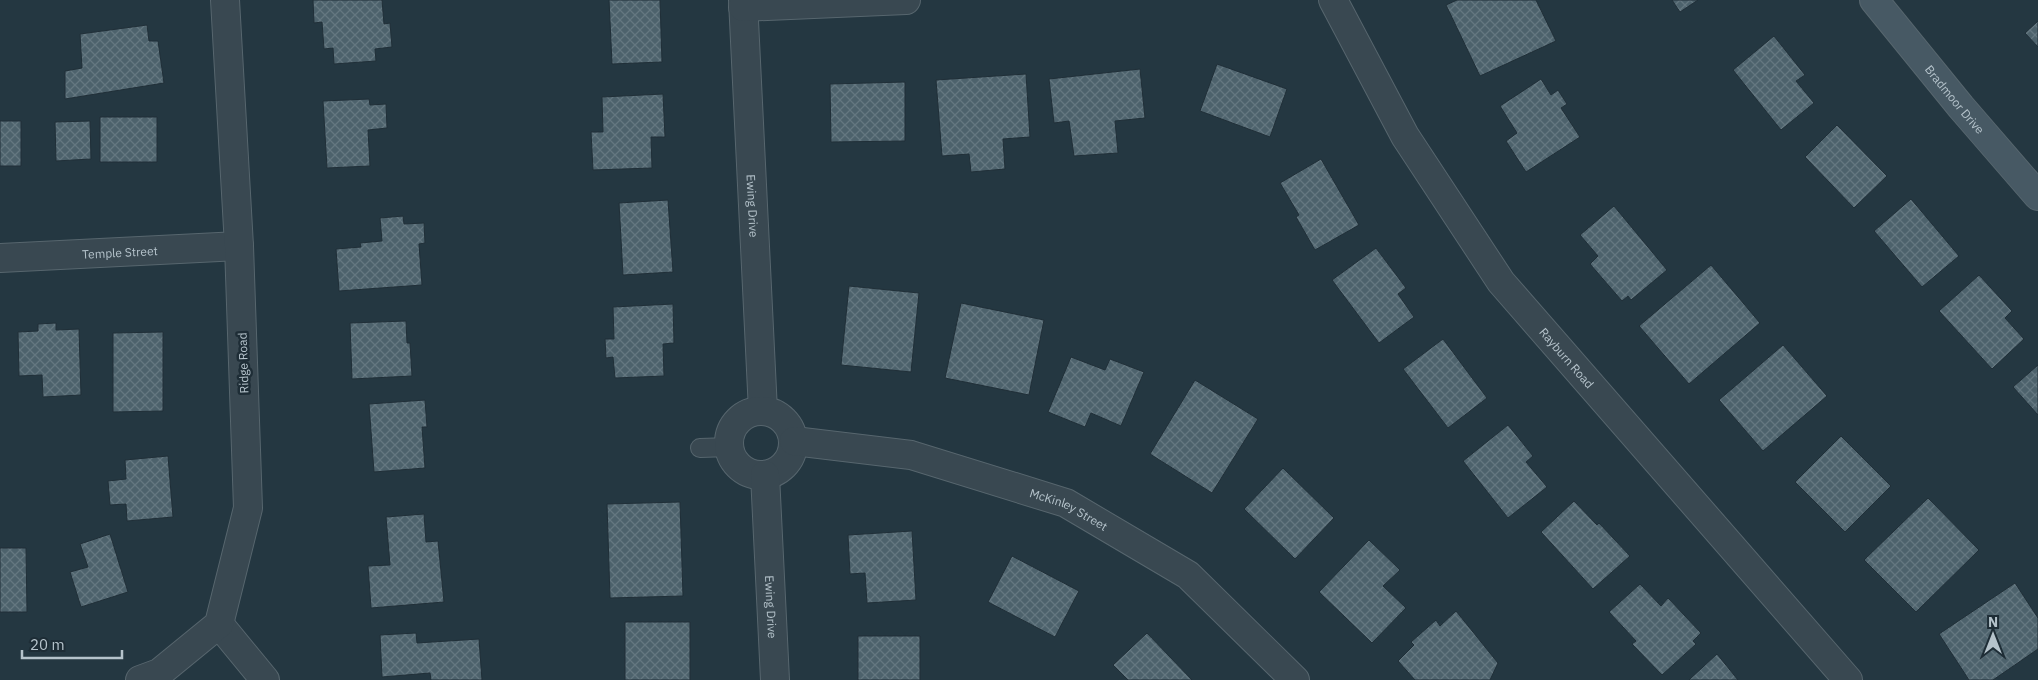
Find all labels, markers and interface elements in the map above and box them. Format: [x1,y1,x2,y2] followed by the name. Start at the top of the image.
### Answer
[1922,62,1988,137] street label: Bradmoor Drive
[744,174,762,238] street label: Ewing Drive
[82,243,158,261] street label: Temple Street
[1537,324,1597,391] street label: Rayburn Road
[234,332,252,394] street label: Ridge Road
[1028,485,1111,534] street label: McKinley Street
[762,575,780,639] street label: Ewing Drive
[1968,610,2018,660] north arrow
[1988,613,1998,631] text: N
[22,628,122,660] scale bar
[30,635,65,654] text: 20 m

